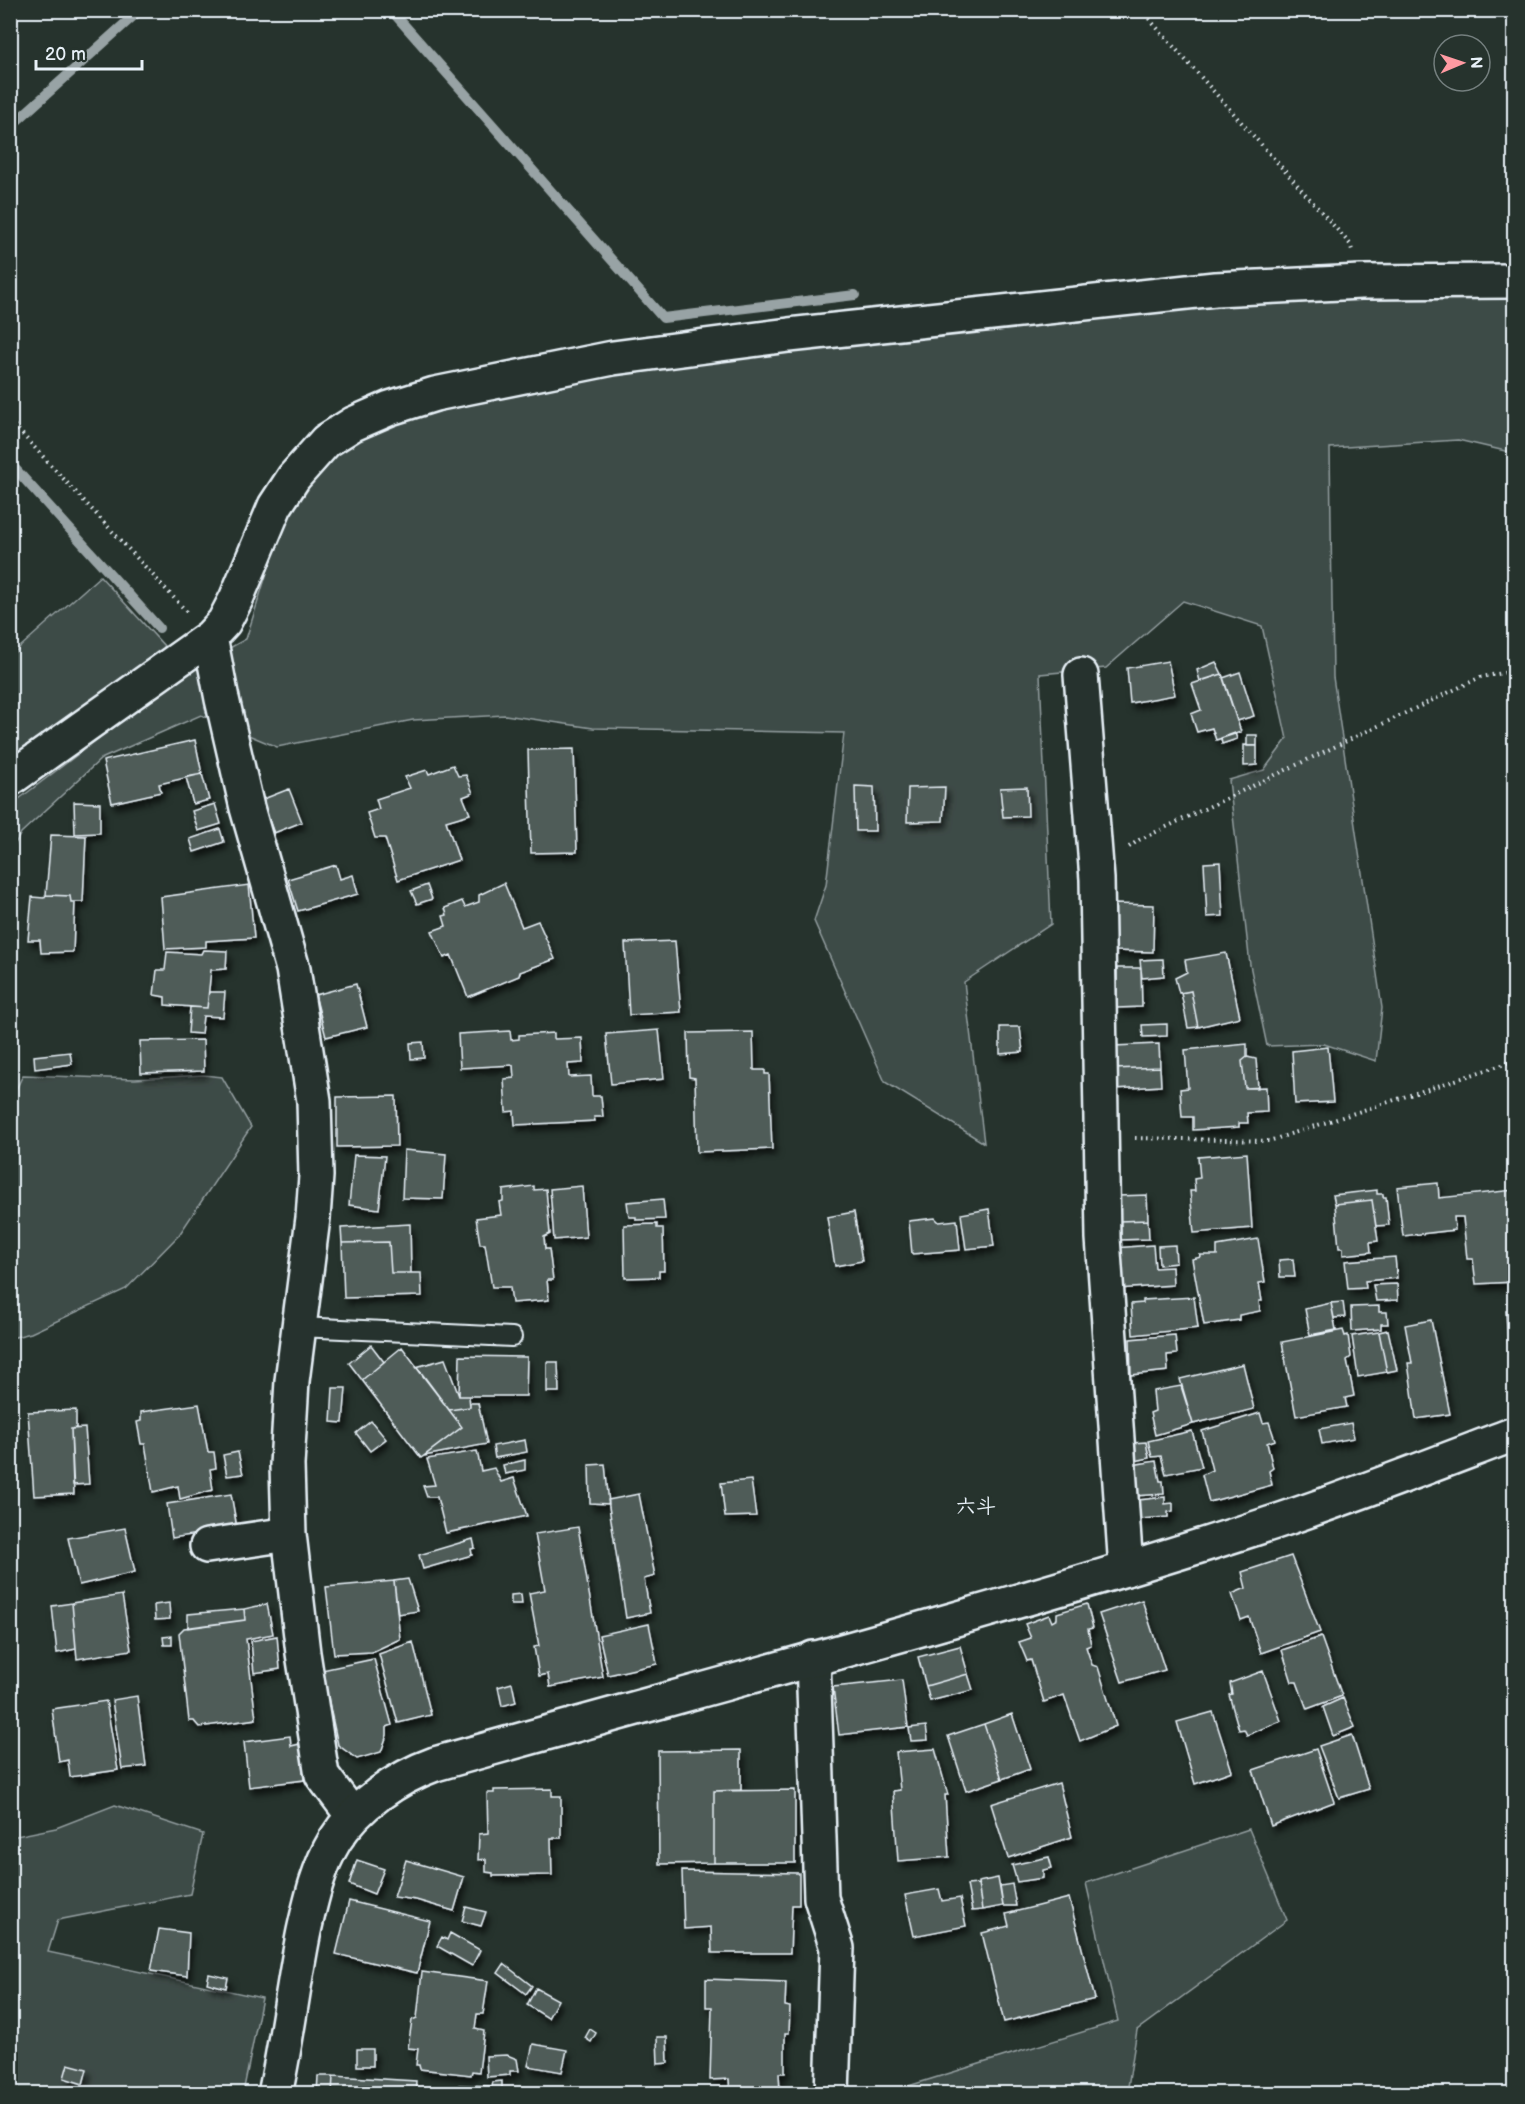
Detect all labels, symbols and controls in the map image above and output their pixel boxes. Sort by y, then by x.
scale bar [36,33,142,71]
north arrow [1432,33,1492,93]
text: 20 m [45,44,86,65]
text: N [1466,56,1485,69]
district label: 六斗 [956,1495,996,1519]

